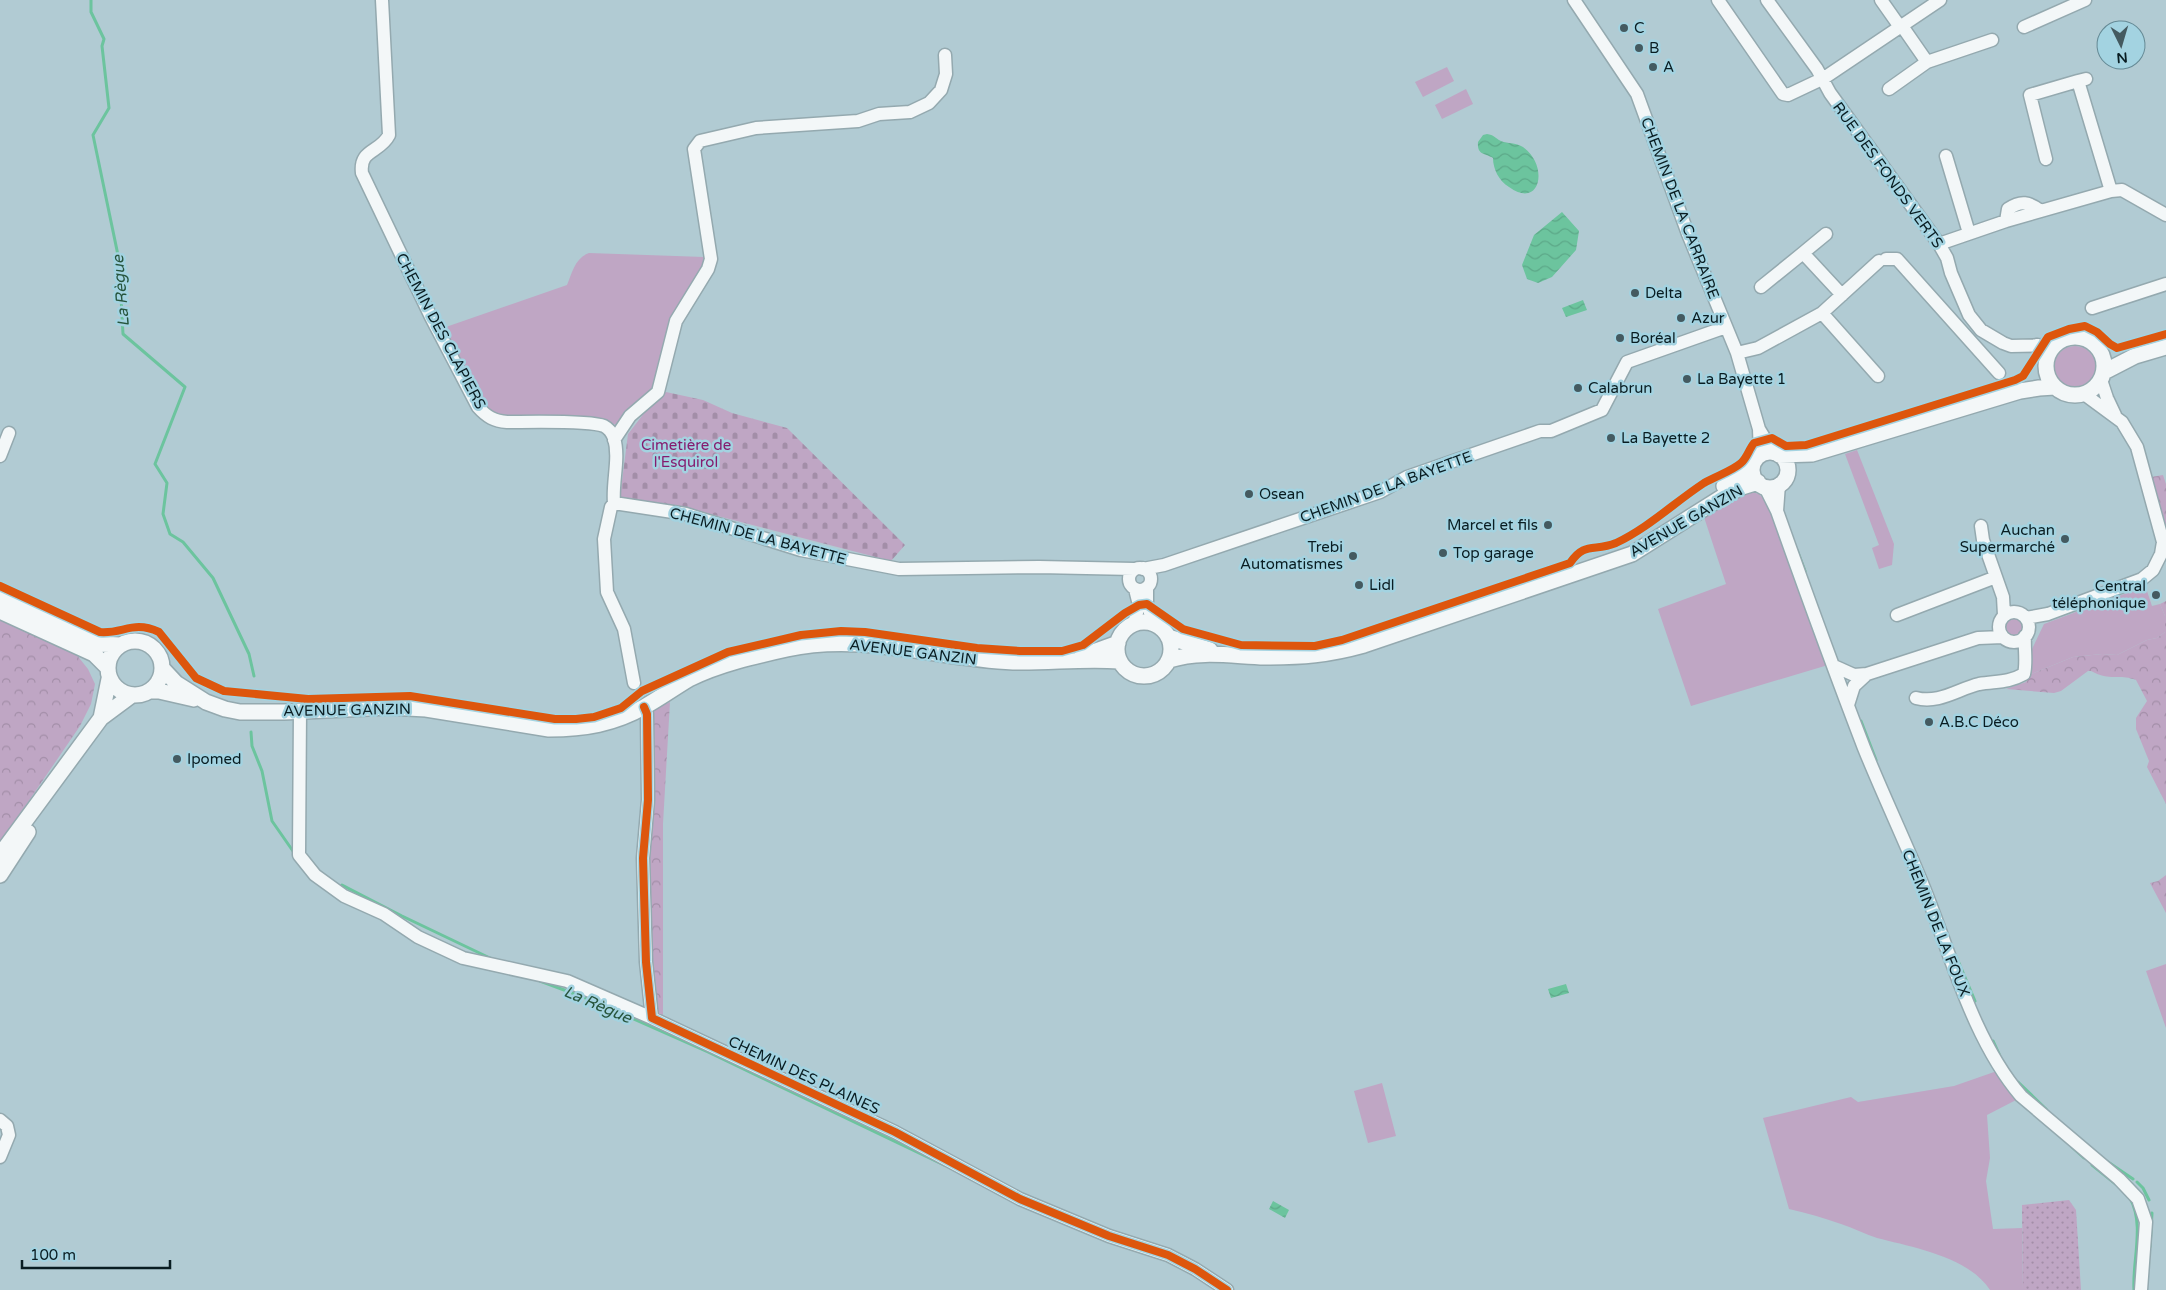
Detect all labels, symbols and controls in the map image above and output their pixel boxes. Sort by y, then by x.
place label: C [1634,19,1644,37]
north arrow [2096,20,2146,70]
marker: C [1618,22,1630,34]
place label: B [1649,39,1659,57]
marker: B [1633,42,1645,54]
text: N [2116,48,2128,66]
place label: A [1663,58,1674,76]
marker: A [1647,61,1659,73]
street label: RUE DES FONDS VERTS [1829,99,1947,251]
street label: CHEMIN DE LA CARRAIRE [1637,115,1723,301]
street label: CHEMIN DES CLAPIERS [392,250,490,412]
water label: La Règue [108,253,134,328]
place label: Delta [1645,284,1682,302]
marker: Delta [1629,287,1641,299]
place label: Azur [1691,309,1725,327]
marker: Azur [1675,312,1687,324]
place label: Boréal [1630,329,1676,347]
marker: Boréal [1614,332,1626,344]
place label: La Bayette 1 [1697,370,1786,388]
marker: La Bayette 1 [1681,373,1693,385]
place label: Calabrun [1588,379,1653,397]
marker: Calabrun [1572,382,1584,394]
place label: La Bayette 2 [1621,429,1710,447]
marker: La Bayette 2 [1605,432,1617,444]
park label: Cimetière de l'Esquirol [641,436,731,471]
street label: CHEMIN DE LA BAYETTE [1297,447,1475,527]
street label: AVENUE GANZIN [1626,481,1746,561]
place label: Osean [1259,485,1304,503]
marker: Osean [1243,488,1255,500]
street label: CHEMIN DE LA BAYETTE [668,504,848,568]
place label: Marcel et fils [1447,516,1538,534]
marker: Marcel et fils [1542,519,1554,531]
place label: Auchan Supermarché [1960,521,2055,556]
marker: Auchan Supermarché [2059,533,2071,545]
place label: Trebi Automatismes [1240,538,1343,573]
place label: Top garage [1453,544,1534,562]
marker: Top garage [1437,547,1449,559]
marker: Trebi Automatismes [1347,550,1359,562]
place label: Lidl [1369,576,1395,594]
place label: Central téléphonique [2052,577,2146,612]
marker: Lidl [1353,579,1365,591]
marker: Central téléphonique [2150,589,2162,601]
street label: AVENUE GANZIN [848,635,978,669]
street label: AVENUE GANZIN [283,700,411,720]
place label: A.B.C Déco [1939,713,2019,731]
marker: A.B.C Déco [1923,716,1935,728]
place label: Ipomed [187,750,241,768]
marker: Ipomed [171,753,183,765]
street label: CHEMIN DE LA FOUX [1898,847,1974,999]
water label: La Règue [561,982,635,1029]
street label: CHEMIN DES PLAINES [726,1032,882,1118]
scale bar [22,1238,170,1270]
text: 100 m [30,1246,76,1264]

